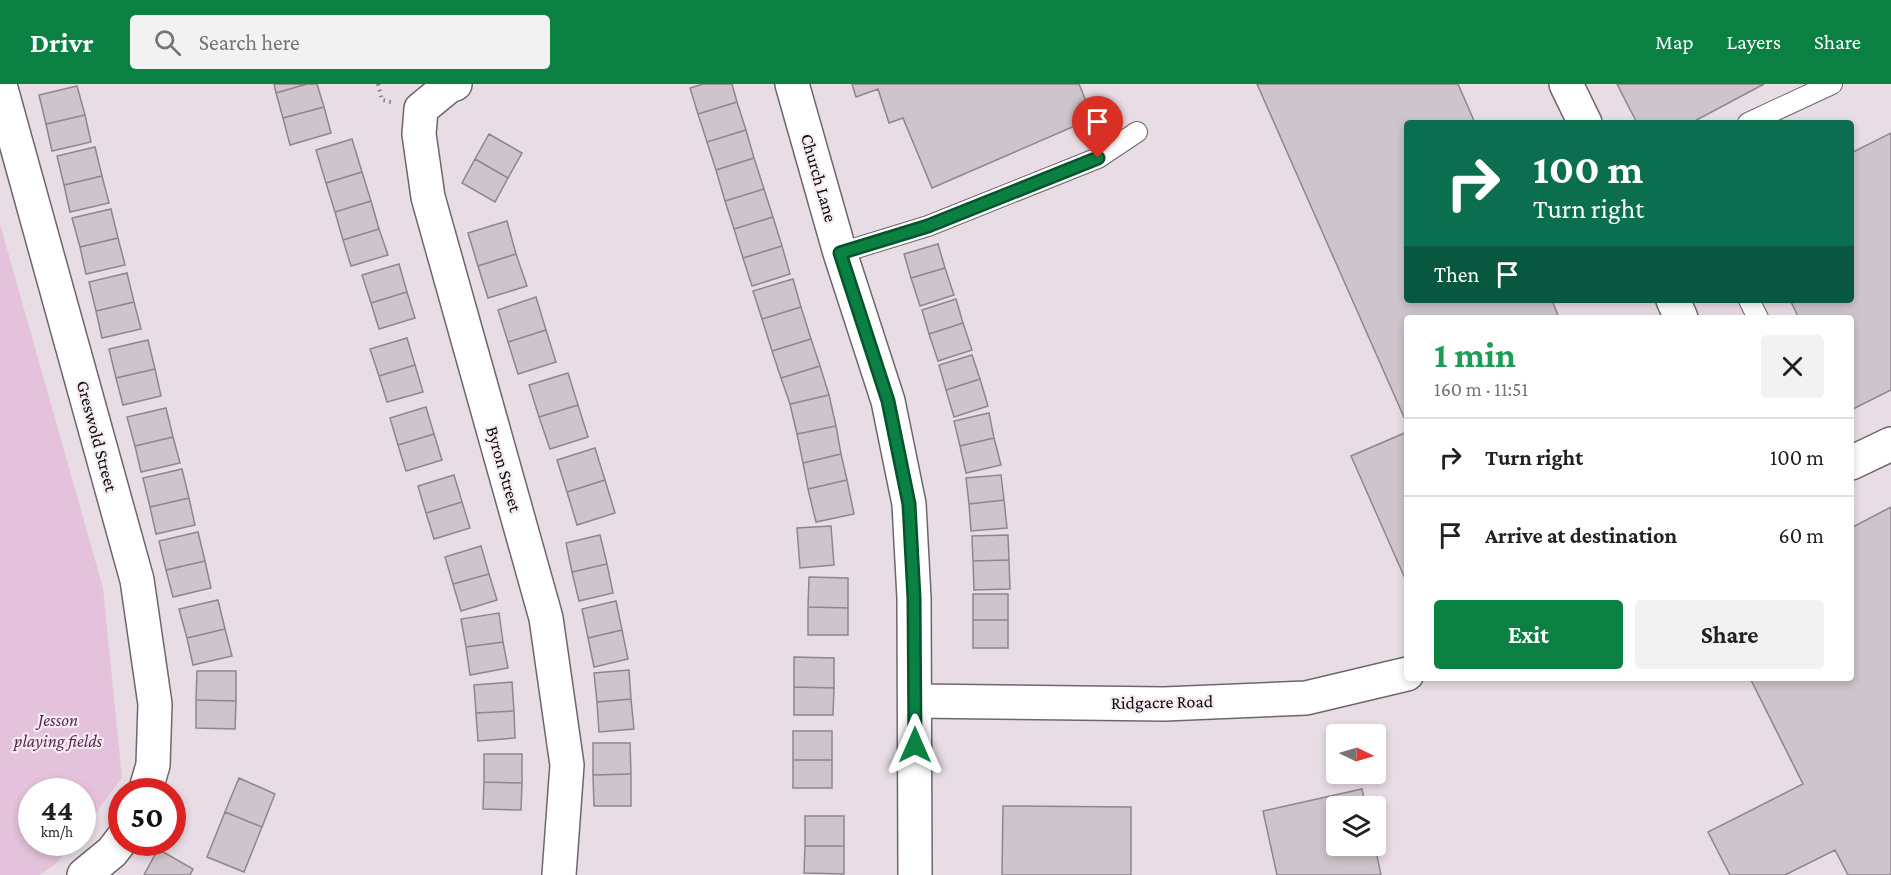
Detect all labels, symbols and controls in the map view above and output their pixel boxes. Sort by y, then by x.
search box [130,15,550,69]
icon: search [151,26,184,59]
text: Drivr [30,27,94,58]
text: Search here [199,30,300,55]
text: Map [1655,30,1694,54]
text: Layers [1727,30,1781,54]
text: Share [1814,30,1861,54]
pin [1072,96,1123,158]
icon: arrive [1081,105,1114,138]
street label: Church Lane [797,131,841,225]
icon: right [1434,144,1512,222]
text: 100 m [1533,145,1643,192]
text: Turn right [1533,194,1644,224]
icon: arrive [1491,258,1524,291]
text: Then [1434,262,1479,287]
text: 1 min [1434,335,1516,375]
button: close [1761,335,1824,398]
street label: Greswold Street [73,378,122,495]
text: 160 m · 11:51 [1434,378,1528,400]
street label: Byron Street [482,424,526,515]
icon: right [1434,441,1467,474]
text: Turn right [1485,445,1583,470]
text: 100 m [1770,445,1824,470]
icon: arrive [1434,519,1467,552]
text: Arrive at destination [1485,523,1677,548]
text: 60 m [1779,523,1824,548]
button: Exit [1434,600,1623,669]
button: Share [1635,600,1824,669]
street label: Ridgacre Road [1111,691,1214,713]
park label: Jesson playing fields [12,710,103,751]
position arrow [883,713,947,777]
north arrow [1326,724,1386,784]
map controls [1326,724,1386,856]
speed limit sign: 50 [108,778,186,856]
text: 44 [41,793,73,826]
button: layers [1326,796,1386,856]
text: km/h [41,824,73,840]

